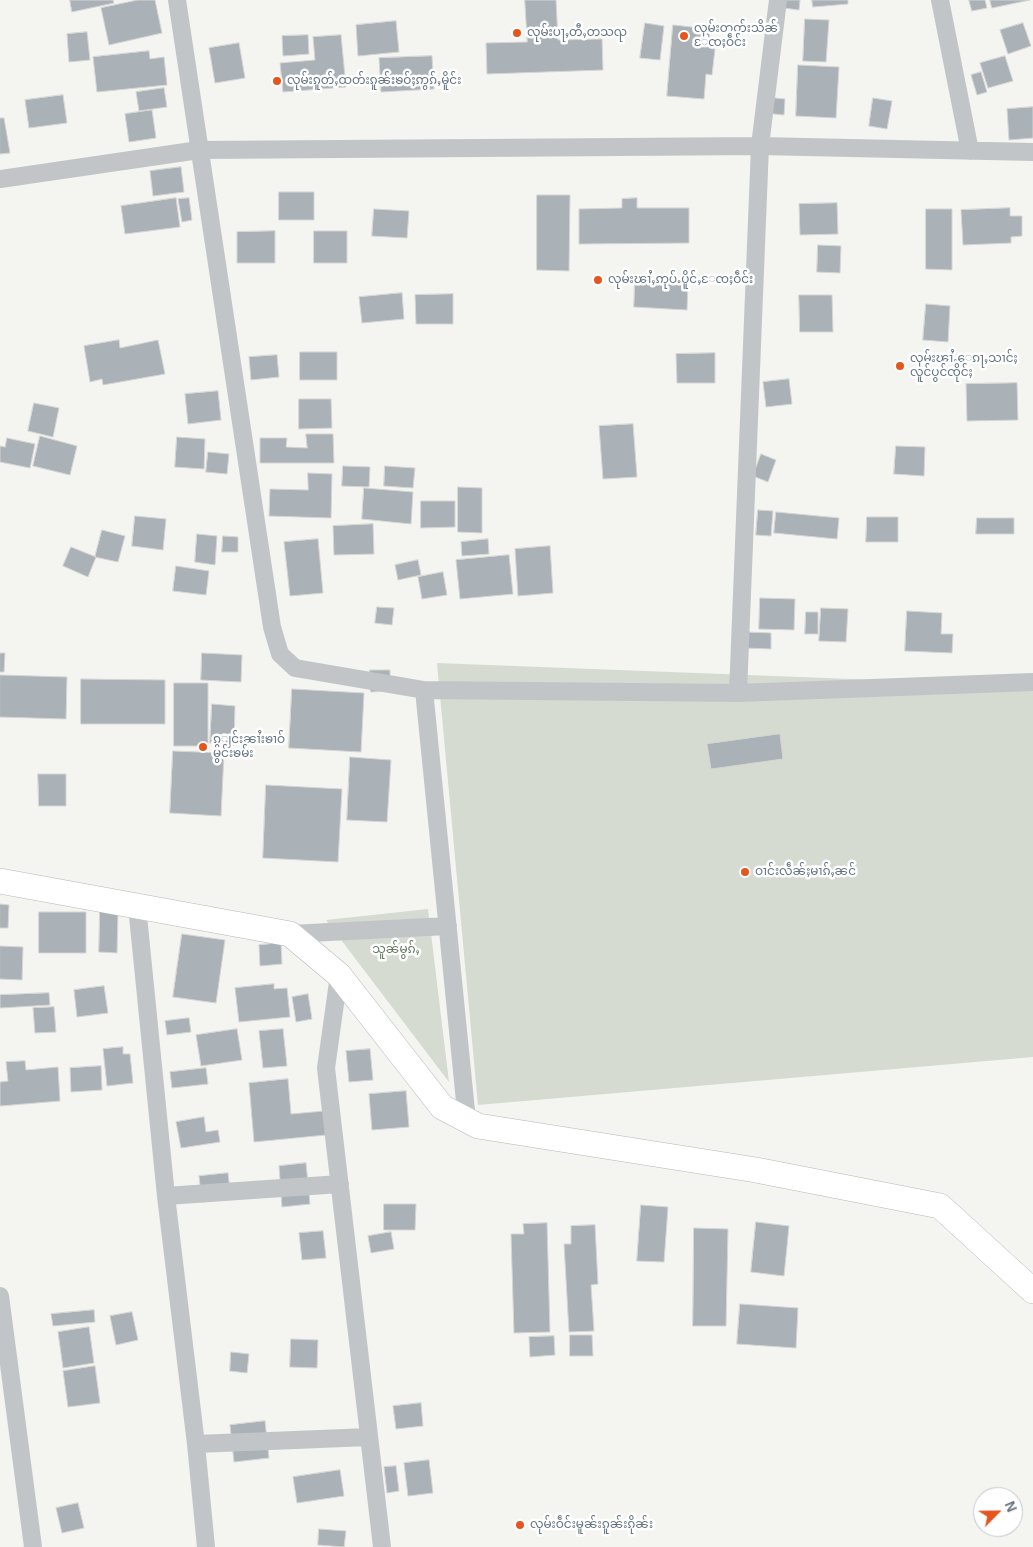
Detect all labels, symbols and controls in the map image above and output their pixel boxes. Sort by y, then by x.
place label: လုမ်းတတ်းသိၼ် ႄၸႈဝဵင်း [694,22,778,50]
place label: လုမ်းပႃႇတီႇတသၺ [527,26,627,40]
marker: လုမ်းပႃႇတီႇတသၺ [511,27,523,39]
marker: လုမ်းတတ်းသိၼ် ႄၸႈဝဵင်း [678,30,690,42]
place label: လုမ်းၵူတ်ႇထတ်းၵူၼ်းၶဝ်ႈဢွၵ်ႇမိူင်း [287,74,461,88]
marker: လုမ်းၵူတ်ႇထတ်းၵူၼ်းၶဝ်ႈဢွၵ်ႇမိူင်း [271,75,283,87]
place label: လုမ်းၽၢႆႇဢုပ်ႉပိူင်ႇႄၸႈဝဵင်း [608,273,753,287]
marker: လုမ်းၽၢႆႇဢုပ်ႉပိူင်ႇႄၸႈဝဵင်း [592,274,604,286]
place label: လုမ်းၽၢႆႇေၵႃႇသၢင်ႈ လူင်ပွင်ၸိုင်ႈ [910,352,1018,380]
marker: လုမ်းၽၢႆႇေၵႃႇသၢင်ႈ လူင်ပွင်ၸိုင်ႈ [894,360,906,372]
place label: ၵွျင်းၼၢႆးၶၢဝ် မွင်းၶမ်း [213,733,285,761]
marker: ၵွျင်းၼၢႆးၶၢဝ် မွင်းၶမ်း [197,741,209,753]
place label: ဝၢင်းလဵၼ်ႈမၢၵ်ႇၼင် [755,865,856,879]
marker: ဝၢင်းလဵၼ်ႈမၢၵ်ႇၼင် [739,866,751,878]
park label: သူၼ်မွၵ်ႇ [372,943,420,957]
north arrow [973,1487,1023,1537]
text: N [1002,1499,1020,1514]
place label: လုမ်းဝဵင်းမူၼ်းၵူၼ်းၵိုၼ်း [530,1518,653,1532]
marker: လုမ်းဝဵင်းမူၼ်းၵူၼ်းၵိုၼ်း [514,1519,526,1531]

